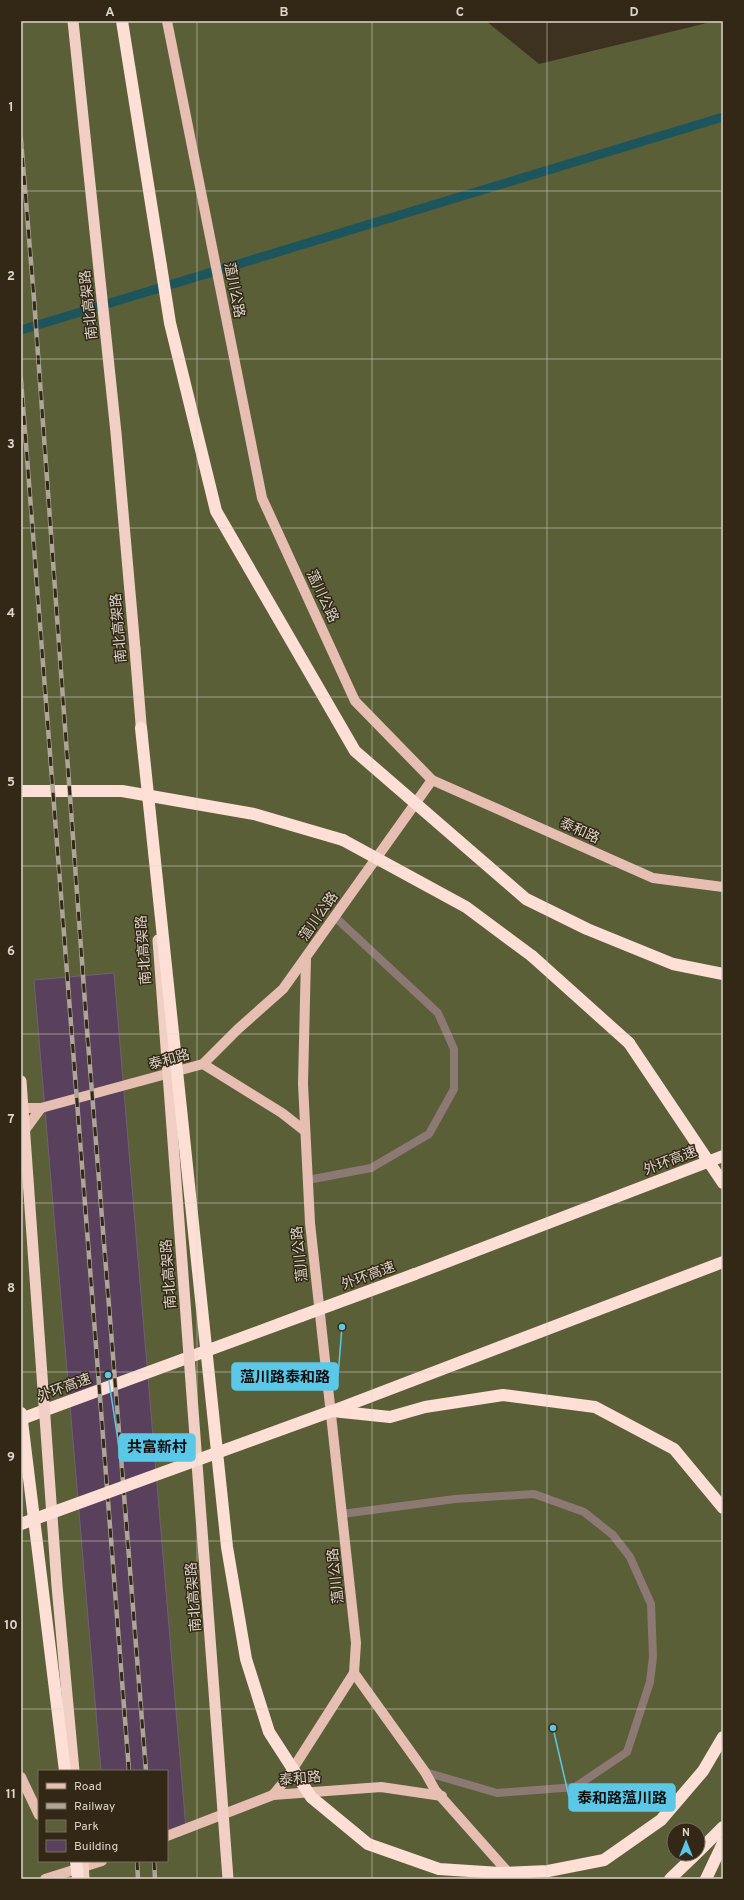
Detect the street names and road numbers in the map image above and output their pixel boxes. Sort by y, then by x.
street label: 蕰川公路 [220,261,247,319]
street label: 南北高架路 [76,269,102,341]
street label: 蕰川公路 [302,568,341,626]
street label: 南北高架路 [107,592,131,664]
street label: 泰和路 [557,815,602,848]
street label: 蕰川公路 [296,889,342,945]
street label: 南北高架路 [133,914,155,985]
street label: 泰和路 [147,1047,192,1074]
street label: 外环高速 [641,1142,700,1179]
street label: 蕰川公路 [289,1225,312,1283]
street label: 南北高架路 [158,1238,180,1309]
street label: 外环高速 [339,1258,398,1294]
street label: 外环高速 [35,1370,94,1406]
street label: 蕰川公路 [325,1547,348,1605]
street label: 南北高架路 [183,1561,205,1632]
street label: 泰和路 [278,1769,322,1790]

